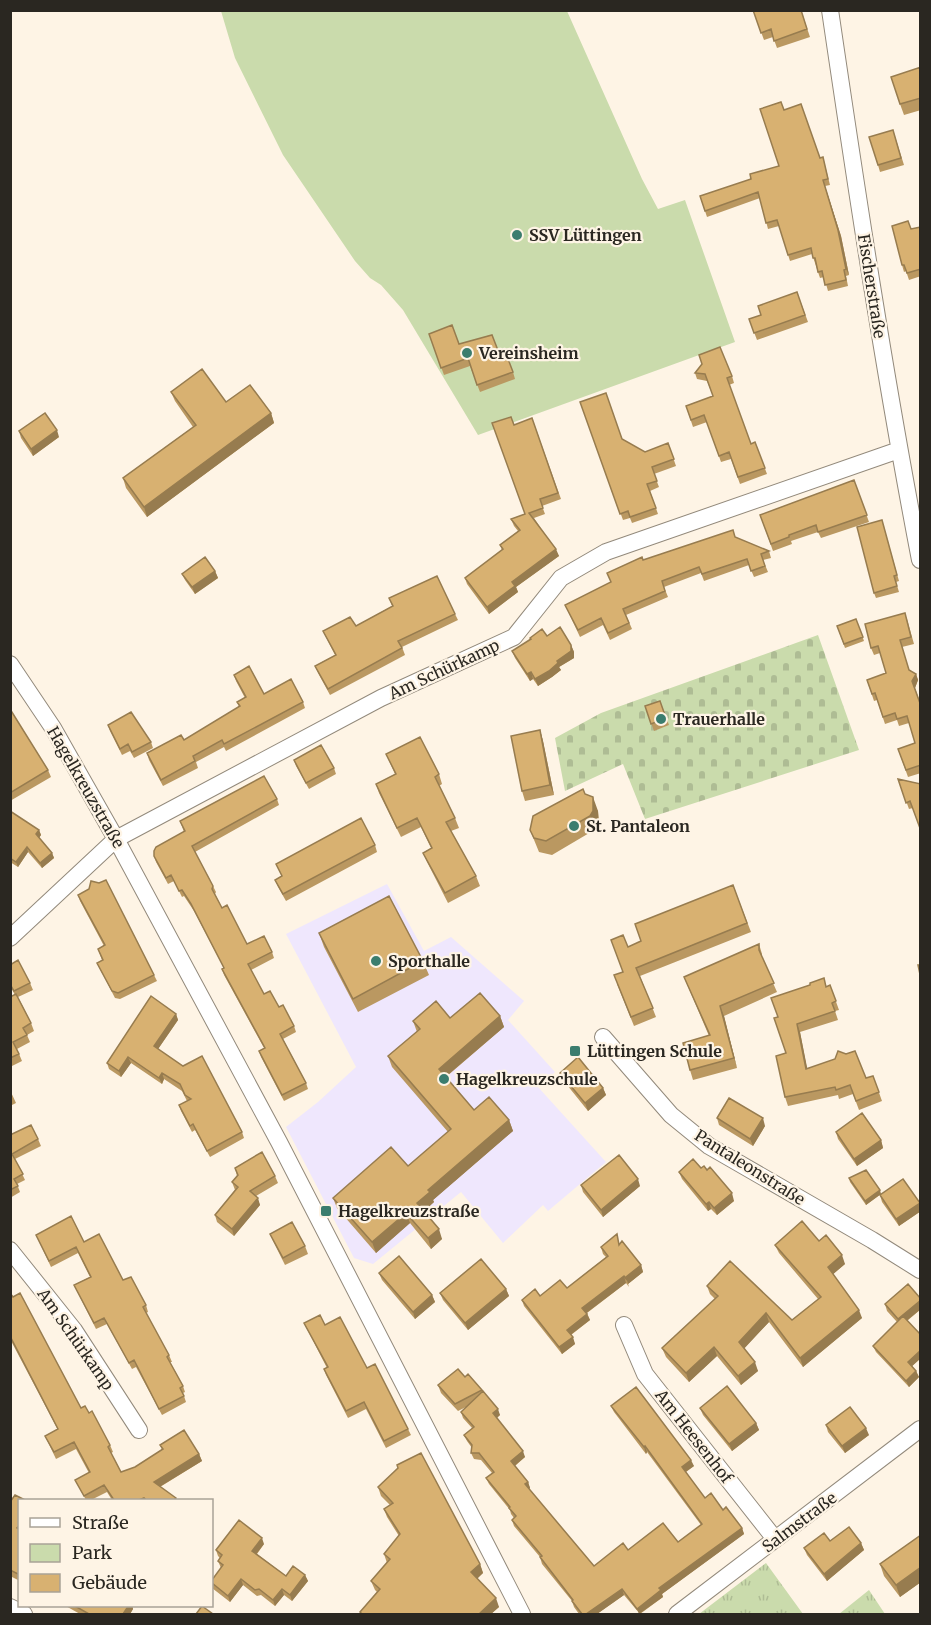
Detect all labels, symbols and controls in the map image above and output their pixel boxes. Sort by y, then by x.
place label: SSV Lüttingen [529,225,642,245]
marker: SSV Lüttingen [510,228,524,242]
street label: Fischerstraße [854,233,890,339]
place label: Vereinsheim [478,343,579,363]
marker: Vereinsheim [460,346,474,360]
street label: Am Schürkamp [385,635,503,704]
place label: Trauerhalle [673,709,765,729]
marker: Trauerhalle [654,712,668,726]
street label: Hagelkreuzstraße [43,723,129,851]
place label: St. Pantaleon [586,816,690,836]
marker: St. Pantaleon [567,819,581,833]
place label: Sporthalle [388,951,470,971]
marker: Sporthalle [369,954,383,968]
place label: Lüttingen Schule [587,1041,722,1061]
marker: Lüttingen Schule [568,1044,582,1058]
place label: Hagelkreuzschule [456,1069,598,1089]
marker: Hagelkreuzschule [437,1072,451,1086]
street label: Pantaleonstraße [691,1125,809,1209]
place label: Hagelkreuzstraße [338,1201,480,1221]
marker: Hagelkreuzstraße [319,1204,333,1218]
street label: Am Schürkamp [33,1283,119,1394]
street label: Am Heesenhof [651,1384,737,1488]
street label: Salmstraße [758,1487,840,1557]
legend [18,1499,213,1607]
text: Straße [72,1511,129,1534]
text: Park [72,1541,113,1564]
text: Gebäude [72,1571,147,1594]

